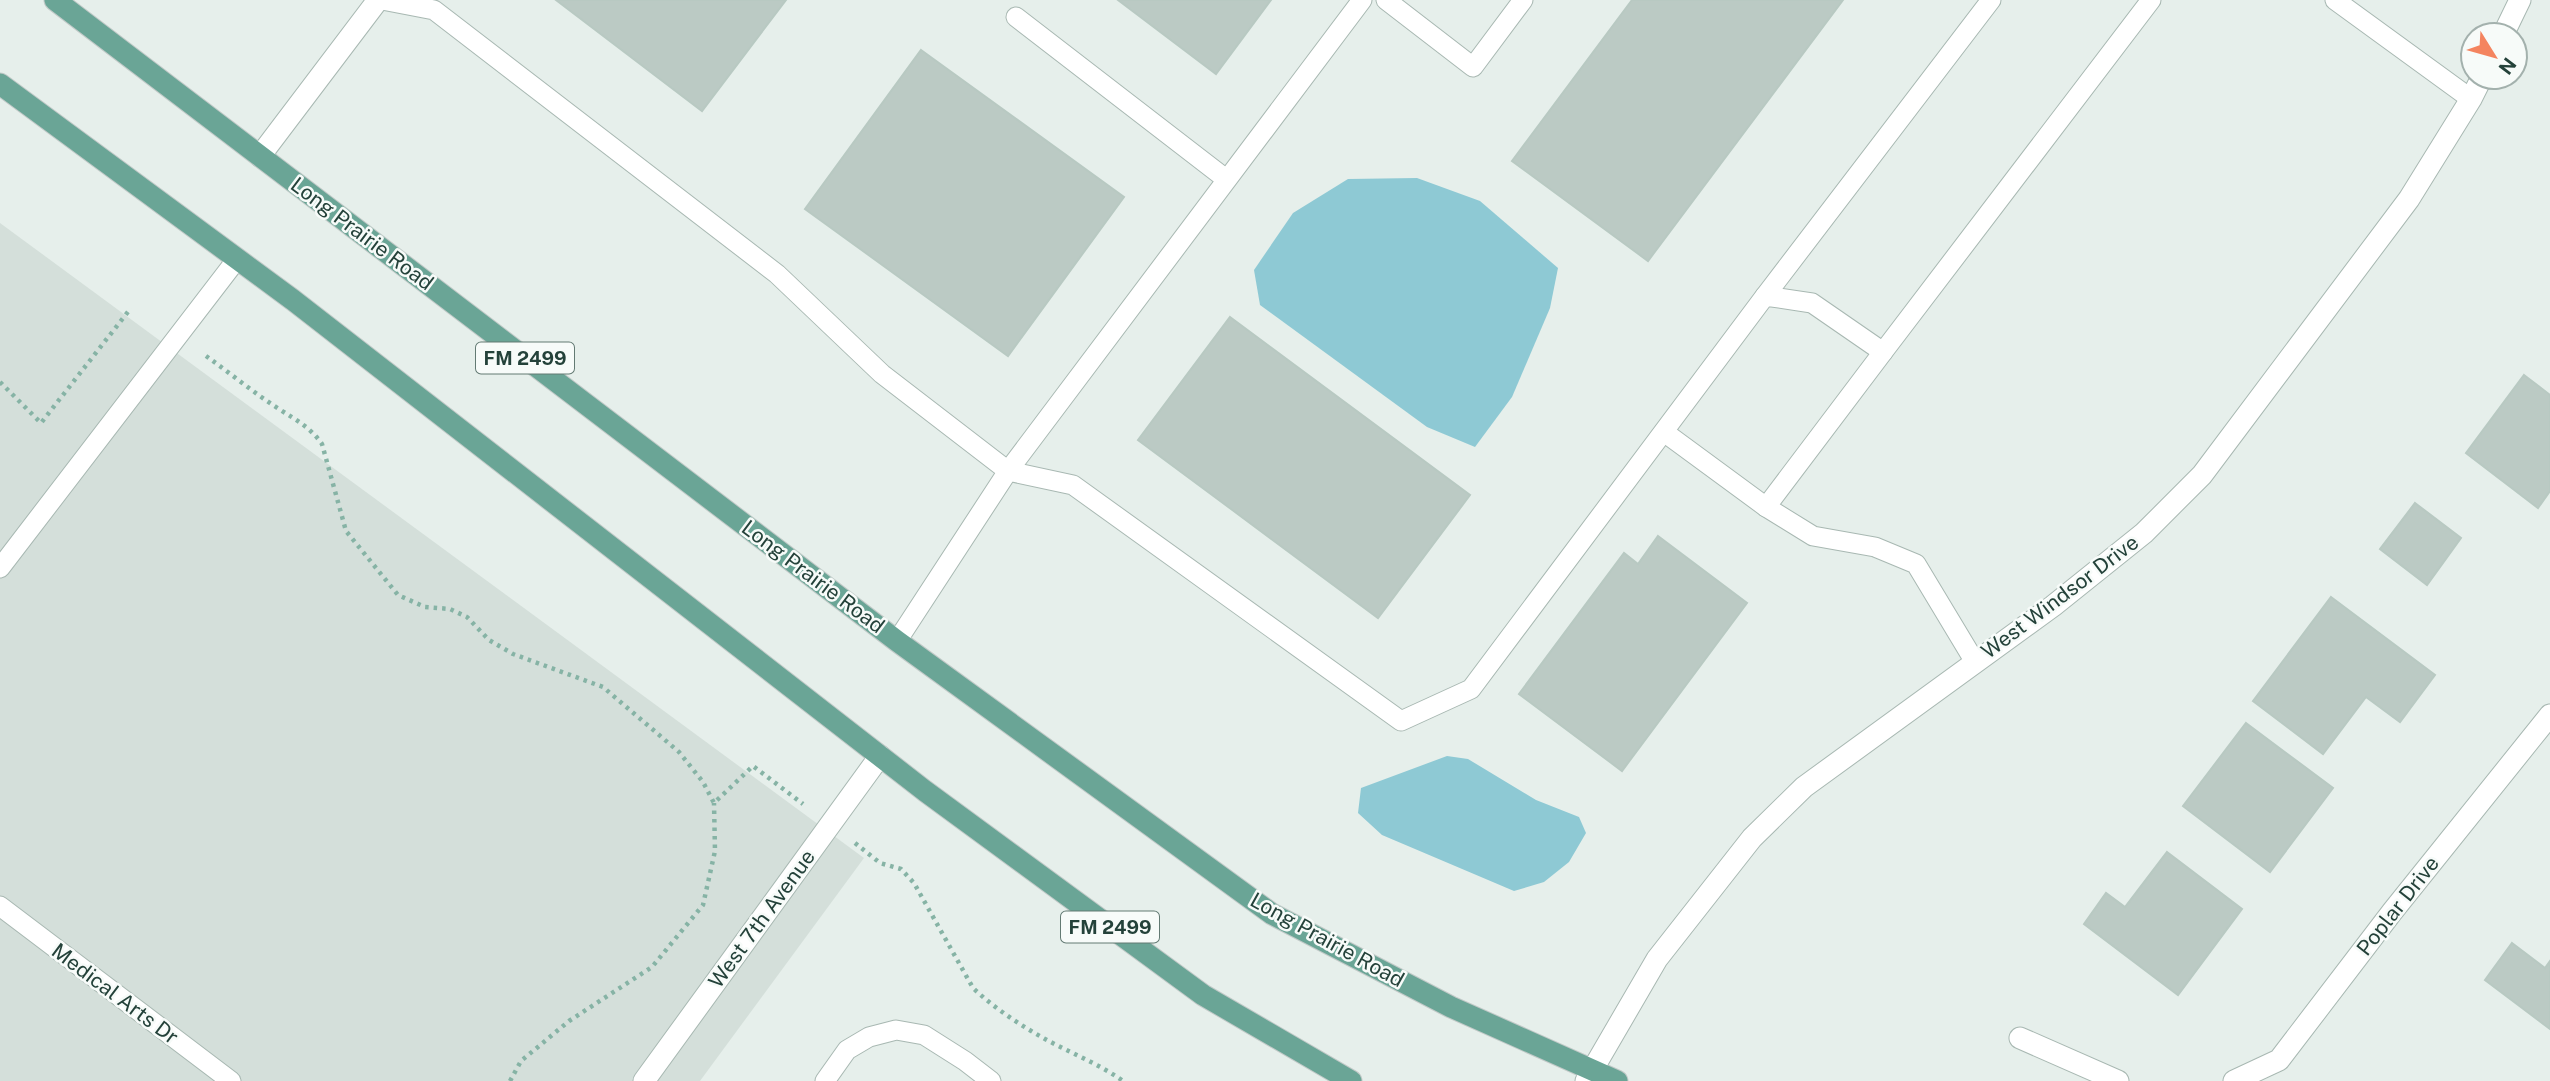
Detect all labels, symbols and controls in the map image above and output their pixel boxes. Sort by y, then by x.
north arrow [2459,21,2529,91]
text: N [2494,54,2521,79]
street label: Long Prairie Road [286,172,439,295]
road number: FM 2499 [476,342,574,374]
street label: Long Prairie Road [737,515,890,638]
street label: West Windsor Drive [1976,529,2143,664]
street label: West 7th Avenue [703,845,820,993]
street label: Poplar Drive [2351,851,2444,960]
street label: Long Prairie Road [1246,887,1409,992]
road number: FM 2499 [1061,911,1159,942]
street label: Medical Arts Dr [47,938,184,1049]

